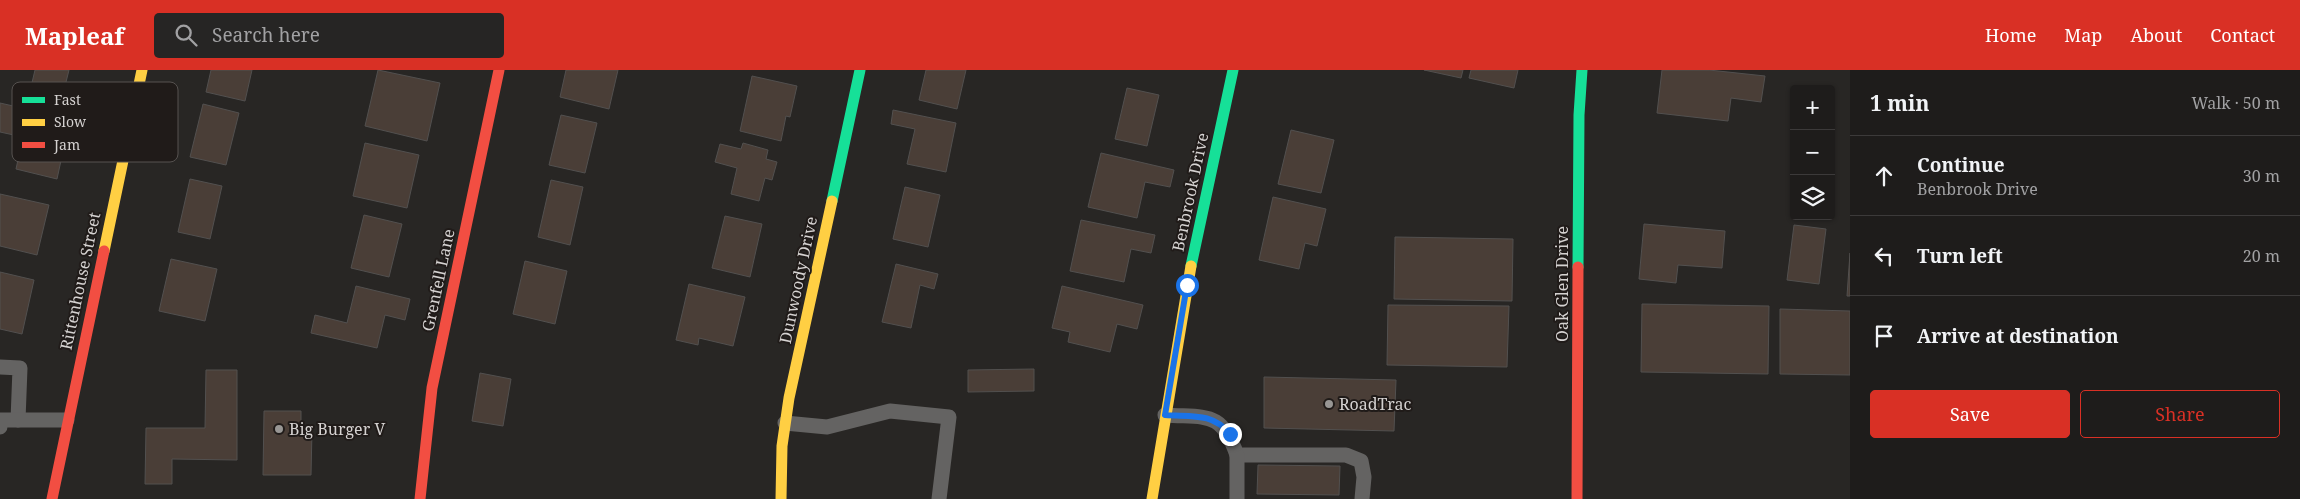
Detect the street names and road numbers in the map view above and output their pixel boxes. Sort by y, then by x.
street label: Benbrook Drive [1167,131,1213,253]
street label: Rittenhouse Street [55,210,105,352]
street label: Dunwoody Drive [774,214,822,346]
street label: Oak Glen Drive [1551,226,1573,342]
street label: Grenfell Lane [416,227,460,333]

